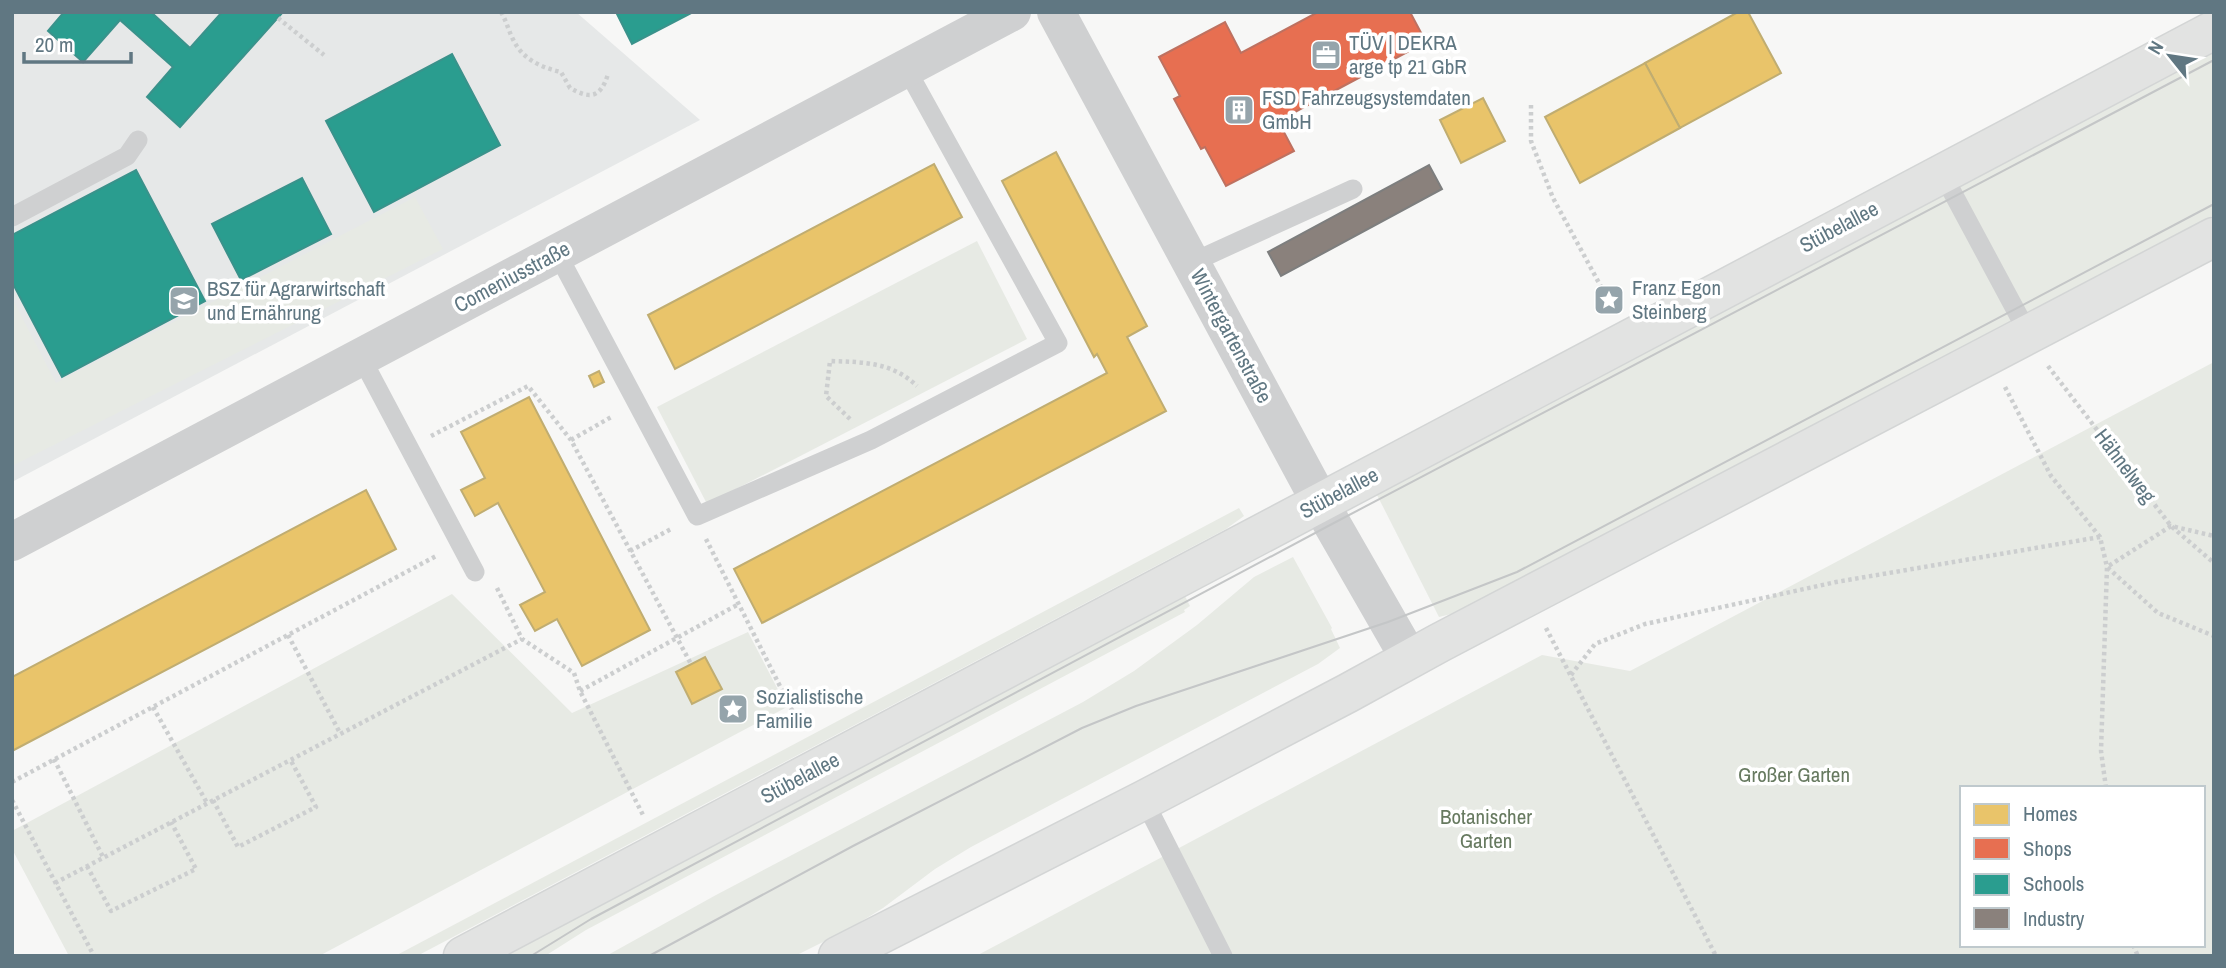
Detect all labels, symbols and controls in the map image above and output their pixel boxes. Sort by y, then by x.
scale bar [24,21,131,65]
north arrow [2135,21,2205,91]
place label: TÜV | DEKRA arge tp 21 GbR [1349,28,1467,81]
text: 20 m [35,30,73,59]
text: N [2141,36,2169,59]
office icon: TÜV | DEKRA arge tp 21 GbR [1309,38,1343,72]
place label: FSD Fahrzeugsystemdaten GmbH [1262,83,1471,136]
building icon: FSD Fahrzeugsystemdaten GmbH [1222,93,1256,127]
street label: Stübelallee [1794,194,1883,259]
street label: Comeniusstraße [449,234,575,319]
street label: Wintergartenstraße [1184,263,1279,408]
place label: Franz Egon Steinberg [1632,273,1721,326]
place label: BSZ für Agrarwirtschaft und Ernährung [207,274,385,327]
place icon: Franz Egon Steinberg [1592,283,1626,317]
school or university icon: BSZ für Agrarwirtschaft und Ernährung [167,284,201,318]
street label: Hähnelweg [2088,423,2163,509]
street label: Stübelallee [1294,460,1383,525]
place label: Sozialistische Familie [756,682,863,735]
place icon: Sozialistische Familie [716,692,750,726]
street label: Stübelallee [755,745,844,810]
park label: Großer Garten [1738,760,1850,789]
legend [1960,786,2205,947]
text: Homes [2023,799,2078,828]
park label: Botanischer Garten [1440,802,1532,855]
text: Shops [2023,834,2072,863]
text: Schools [2023,869,2084,898]
text: Industry [2023,904,2085,933]

